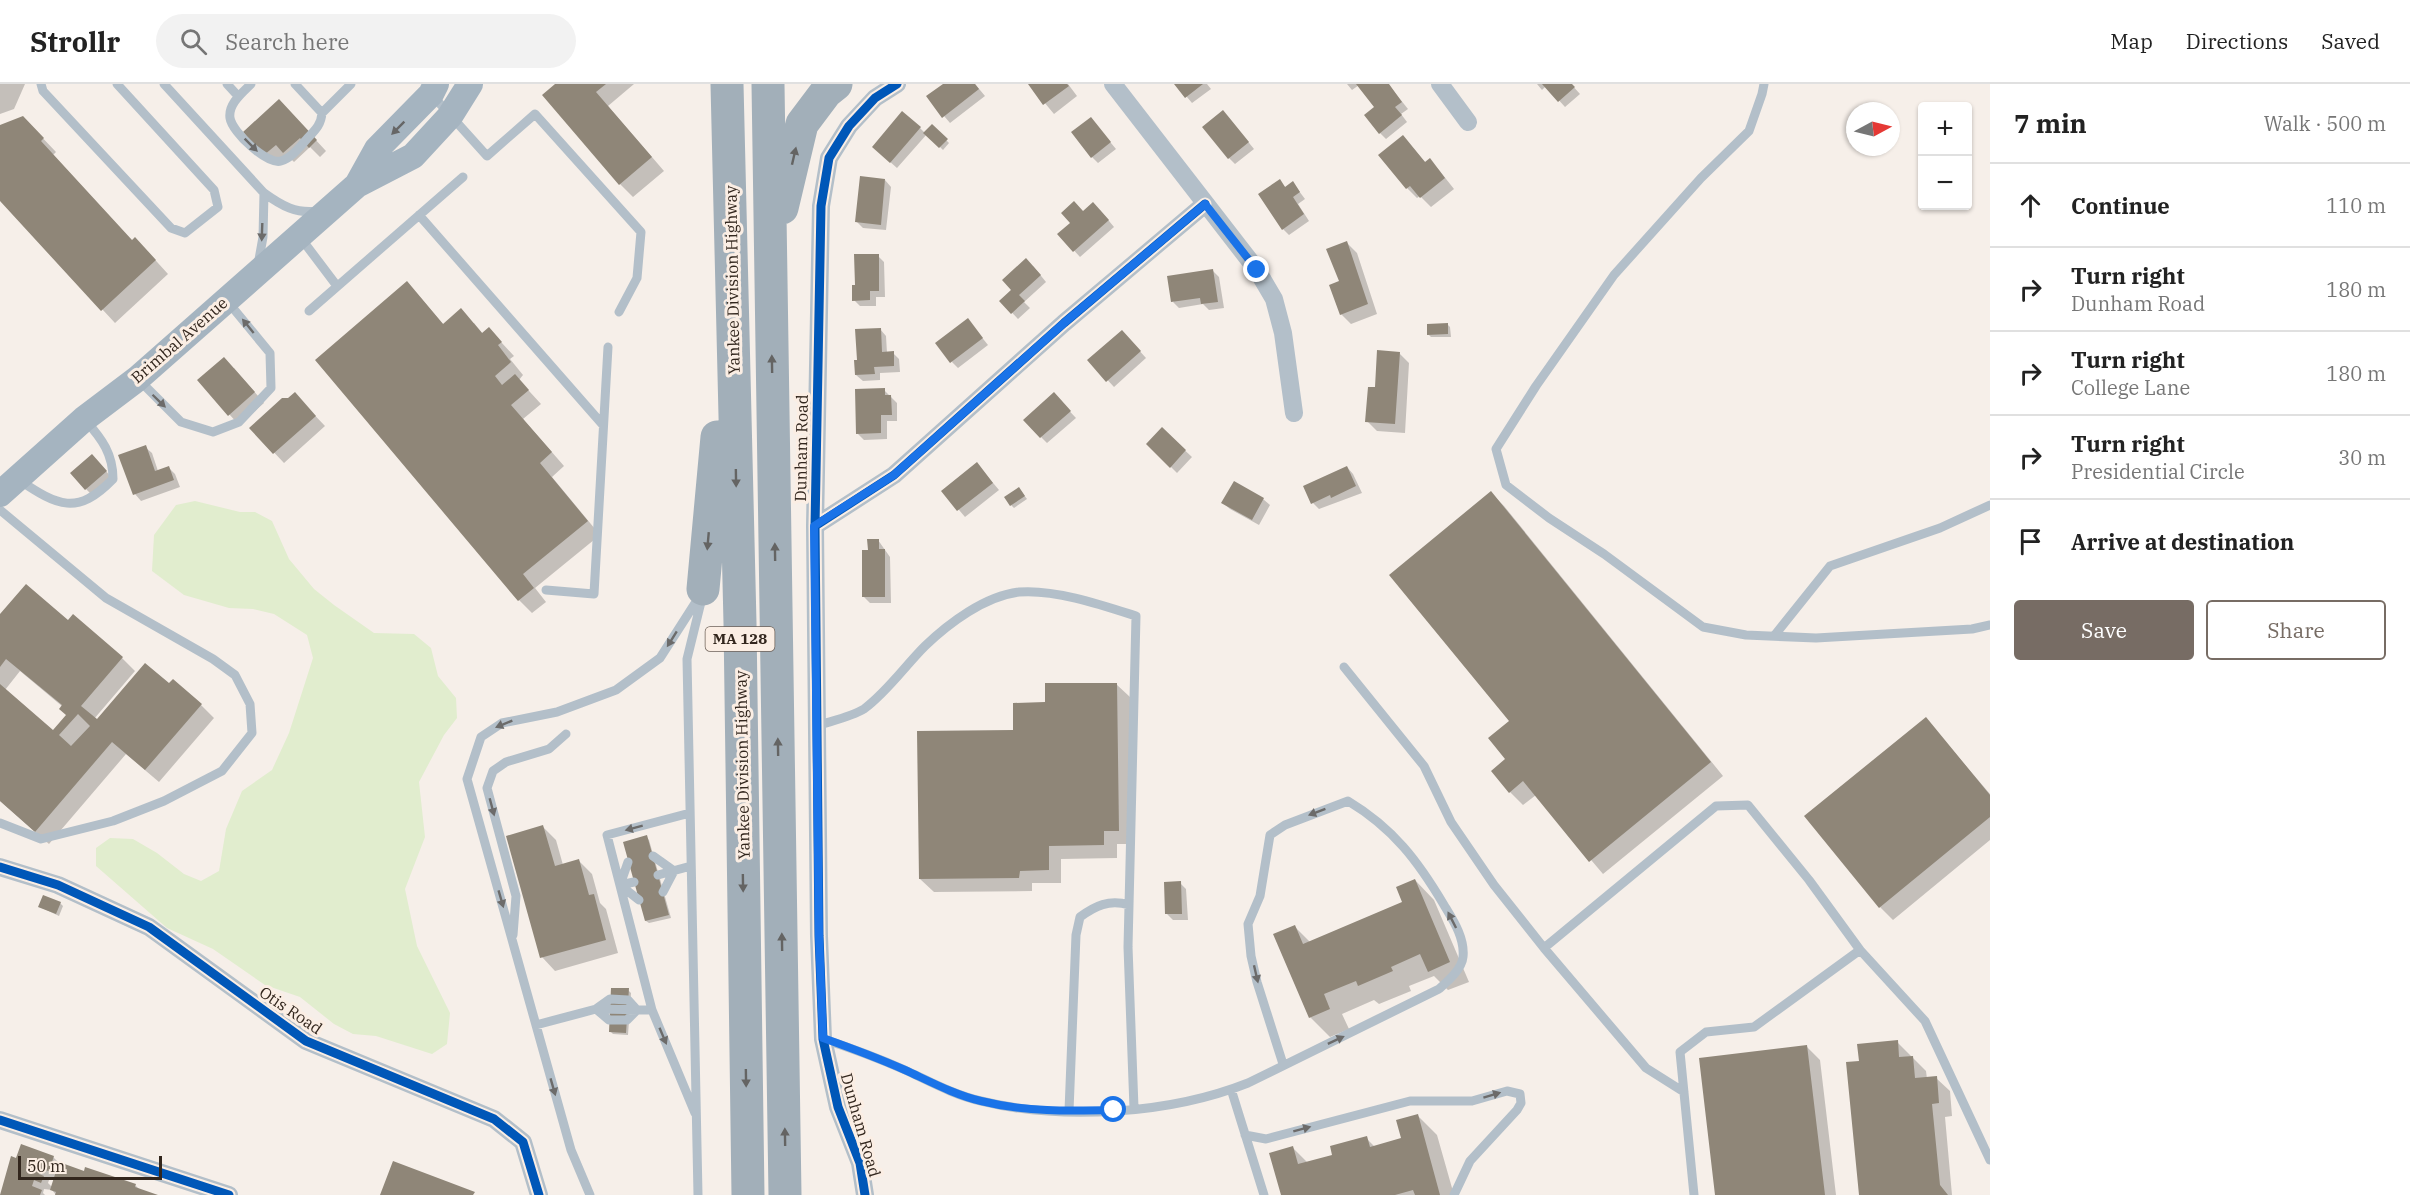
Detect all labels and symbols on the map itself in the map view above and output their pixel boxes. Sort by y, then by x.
north arrow [1846,102,1900,156]
one-way arrow [392,120,406,134]
one-way arrow [243,137,257,151]
one-way arrow [790,146,800,165]
street label: Yankee Division Highway [720,185,744,375]
one-way arrow [258,223,267,242]
route end [1243,256,1269,282]
street label: Brimbal Avenue [127,293,231,387]
one-way arrow [241,318,254,334]
one-way arrow [768,355,777,374]
one-way arrow [152,393,166,407]
street label: Dunham Road [790,394,812,502]
one-way arrow [732,469,741,488]
one-way arrow [703,531,713,550]
one-way arrow [771,542,780,561]
road number: MA 128 [706,627,774,651]
one-way arrow [667,631,678,647]
street label: Yankee Division Highway [730,670,754,860]
one-way arrow [494,720,512,730]
one-way arrow [774,737,783,756]
one-way arrow [487,798,497,816]
one-way arrow [1307,808,1325,818]
one-way arrow [625,823,643,833]
one-way arrow [739,874,748,893]
one-way arrow [497,890,506,908]
one-way arrow [1448,912,1457,929]
one-way arrow [777,932,786,951]
one-way arrow [1251,965,1261,984]
street label: Otis Road [256,982,327,1039]
one-way arrow [659,1027,668,1045]
one-way arrow [1327,1035,1344,1044]
one-way arrow [741,1069,751,1088]
street label: Dunham Road [837,1071,885,1180]
one-way arrow [549,1078,559,1096]
one-way arrow [1483,1090,1501,1099]
route start [1100,1096,1126,1122]
one-way arrow [1293,1124,1311,1134]
one-way arrow [780,1127,789,1146]
scale bar [18,1153,162,1180]

